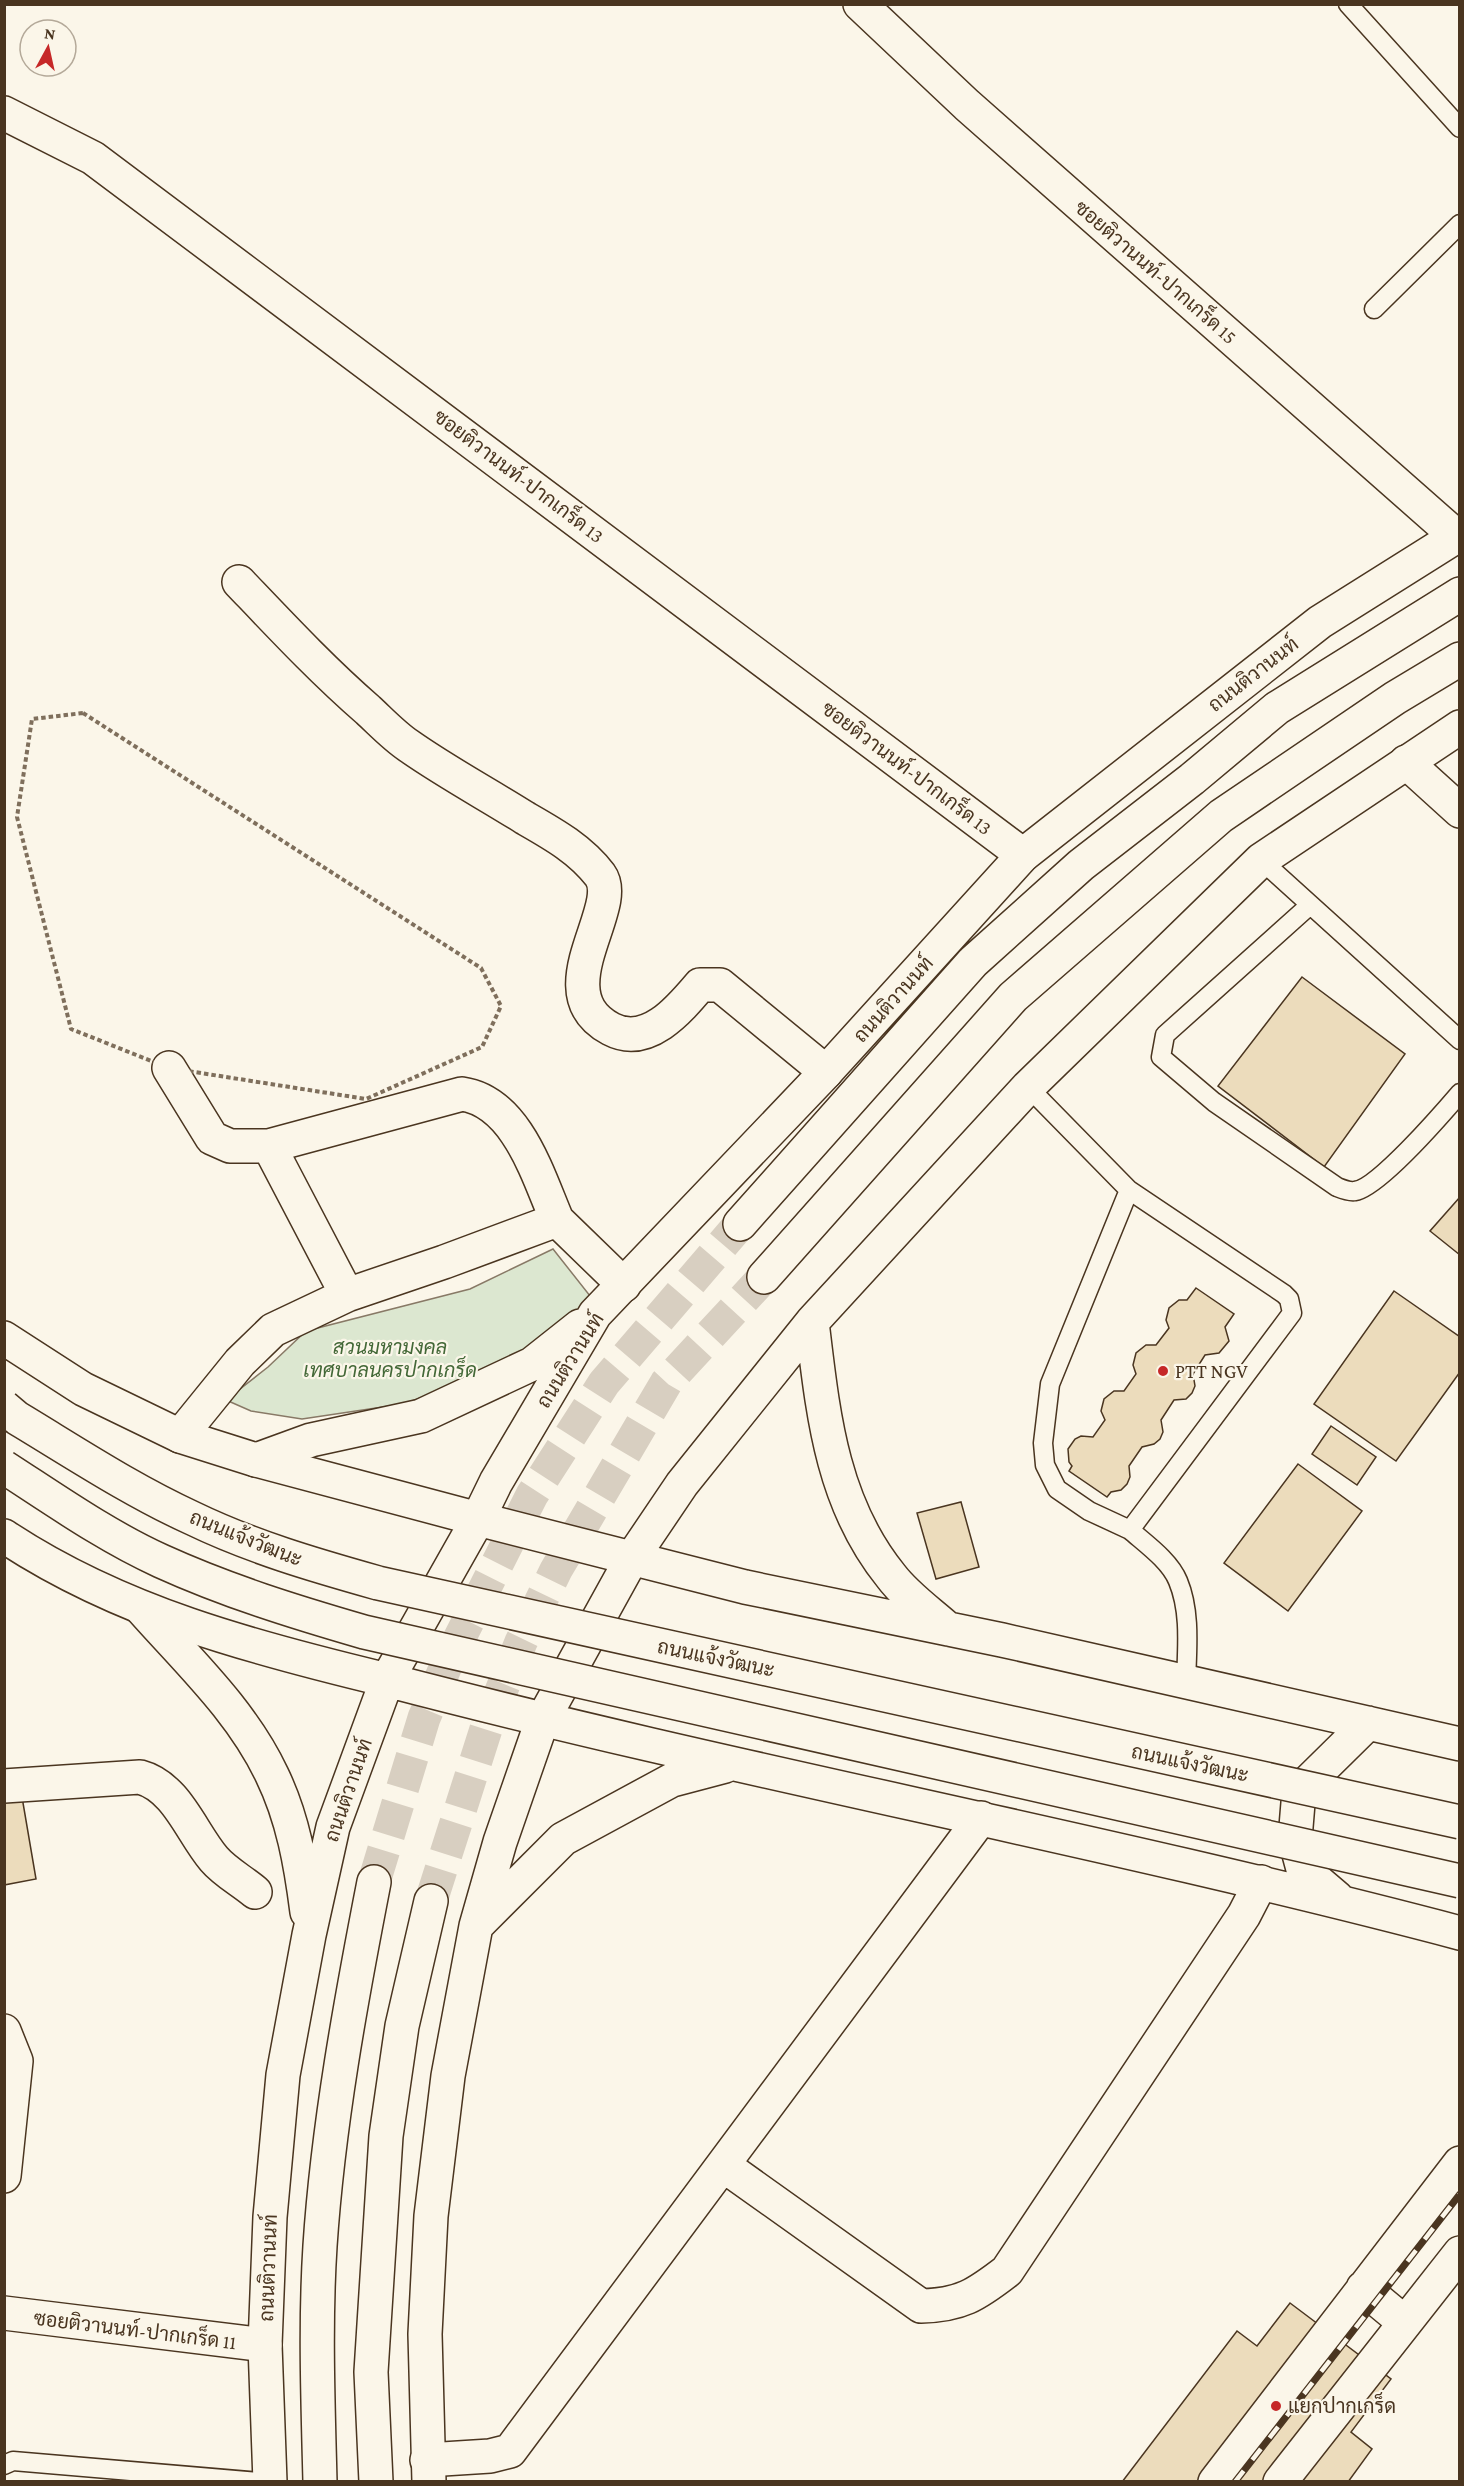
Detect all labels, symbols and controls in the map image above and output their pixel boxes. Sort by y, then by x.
north arrow [18,18,78,78]
text: N [43,24,57,43]
street label: ซอยติวานนท์-ปากเกร็ด 15 [1071,193,1244,348]
street label: ซอยติวานนท์-ปากเกร็ด 13 [430,402,611,547]
street label: ถนนติวานนท์ [1202,630,1302,716]
street label: ซอยติวานนท์-ปากเกร็ด 13 [818,694,999,839]
street label: ถนนติวานนท์ [847,950,937,1046]
street label: ถนนติวานนท์ [530,1307,608,1412]
park label: สวนมหามงคล เทศบาลนครปากเกร็ด [303,1336,477,1381]
place label: PTT NGV [1175,1360,1248,1382]
marker: PTT NGV [1156,1364,1170,1378]
street label: ถนนแจ้งวัฒนะ [187,1505,306,1571]
street label: ถนนแจ้งวัฒนะ [655,1634,777,1681]
street label: ถนนติวานนท์ [317,1734,376,1845]
street label: ถนนแจ้งวัฒนะ [1129,1739,1251,1786]
street label: ถนนติวานนท์ [252,2214,281,2322]
street label: ซอยติวานนท์-ปากเกร็ด 11 [32,2303,238,2353]
place label: แยกปากเกร็ด [1288,2391,1396,2417]
marker: แยกปากเกร็ด [1269,2399,1283,2413]

